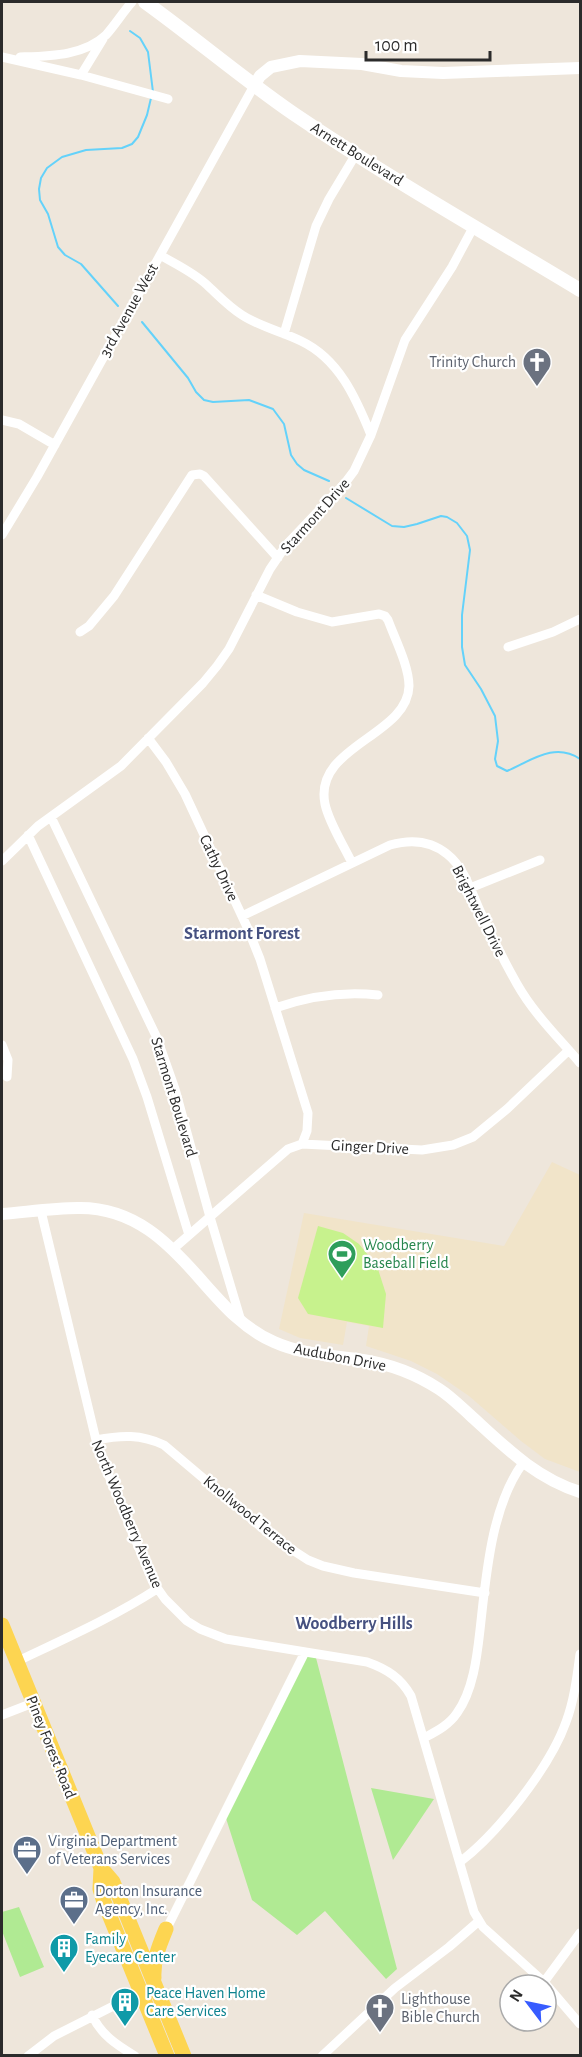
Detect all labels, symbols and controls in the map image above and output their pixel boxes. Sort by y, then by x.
scale bar [366,24,490,62]
text: 100 m [375,37,418,55]
street label: Arnett Boulevard [308,119,406,189]
street label: 3rd Avenue West [97,261,161,359]
church icon: Trinity Church [521,346,553,388]
place label: Trinity Church [429,354,516,371]
street label: Starmont Drive [277,475,353,557]
street label: Cathy Drive [196,832,241,904]
street label: Brightwell Drive [449,863,509,959]
district label: Starmont Forest [184,925,300,943]
street label: Starmont Boulevard [148,1035,200,1159]
street label: Ginger Drive [331,1137,409,1157]
place label: Woodberry Baseball Field [363,1237,449,1271]
sports icon: Woodberry Baseball Field [326,1238,358,1280]
street label: Audubon Drive [293,1340,387,1374]
street label: North Woodberry Avenue [88,1438,166,1591]
street label: Knollwood Terrace [200,1473,300,1557]
district label: Woodberry Hills [295,1615,413,1633]
street label: Piney Forest Road [22,1693,79,1801]
place label: Virginia Department of Veterans Services [48,1833,177,1867]
office icon: Virginia Department of Veterans Services [11,1834,43,1876]
place label: Dorton Insurance Agency, Inc. [95,1883,202,1918]
office icon: Dorton Insurance Agency, Inc. [58,1884,90,1926]
place label: Family Eyecare Center [85,1931,176,1966]
building icon: Family Eyecare Center [48,1932,80,1974]
north arrow [498,1973,558,2033]
place label: Peace Haven Home Care Services [146,1985,266,2019]
building icon: Peace Haven Home Care Services [109,1986,141,2028]
text: N [506,1987,526,2005]
place label: Lighthouse Bible Church [401,1991,480,2025]
church icon: Lighthouse Bible Church [364,1992,396,2034]

